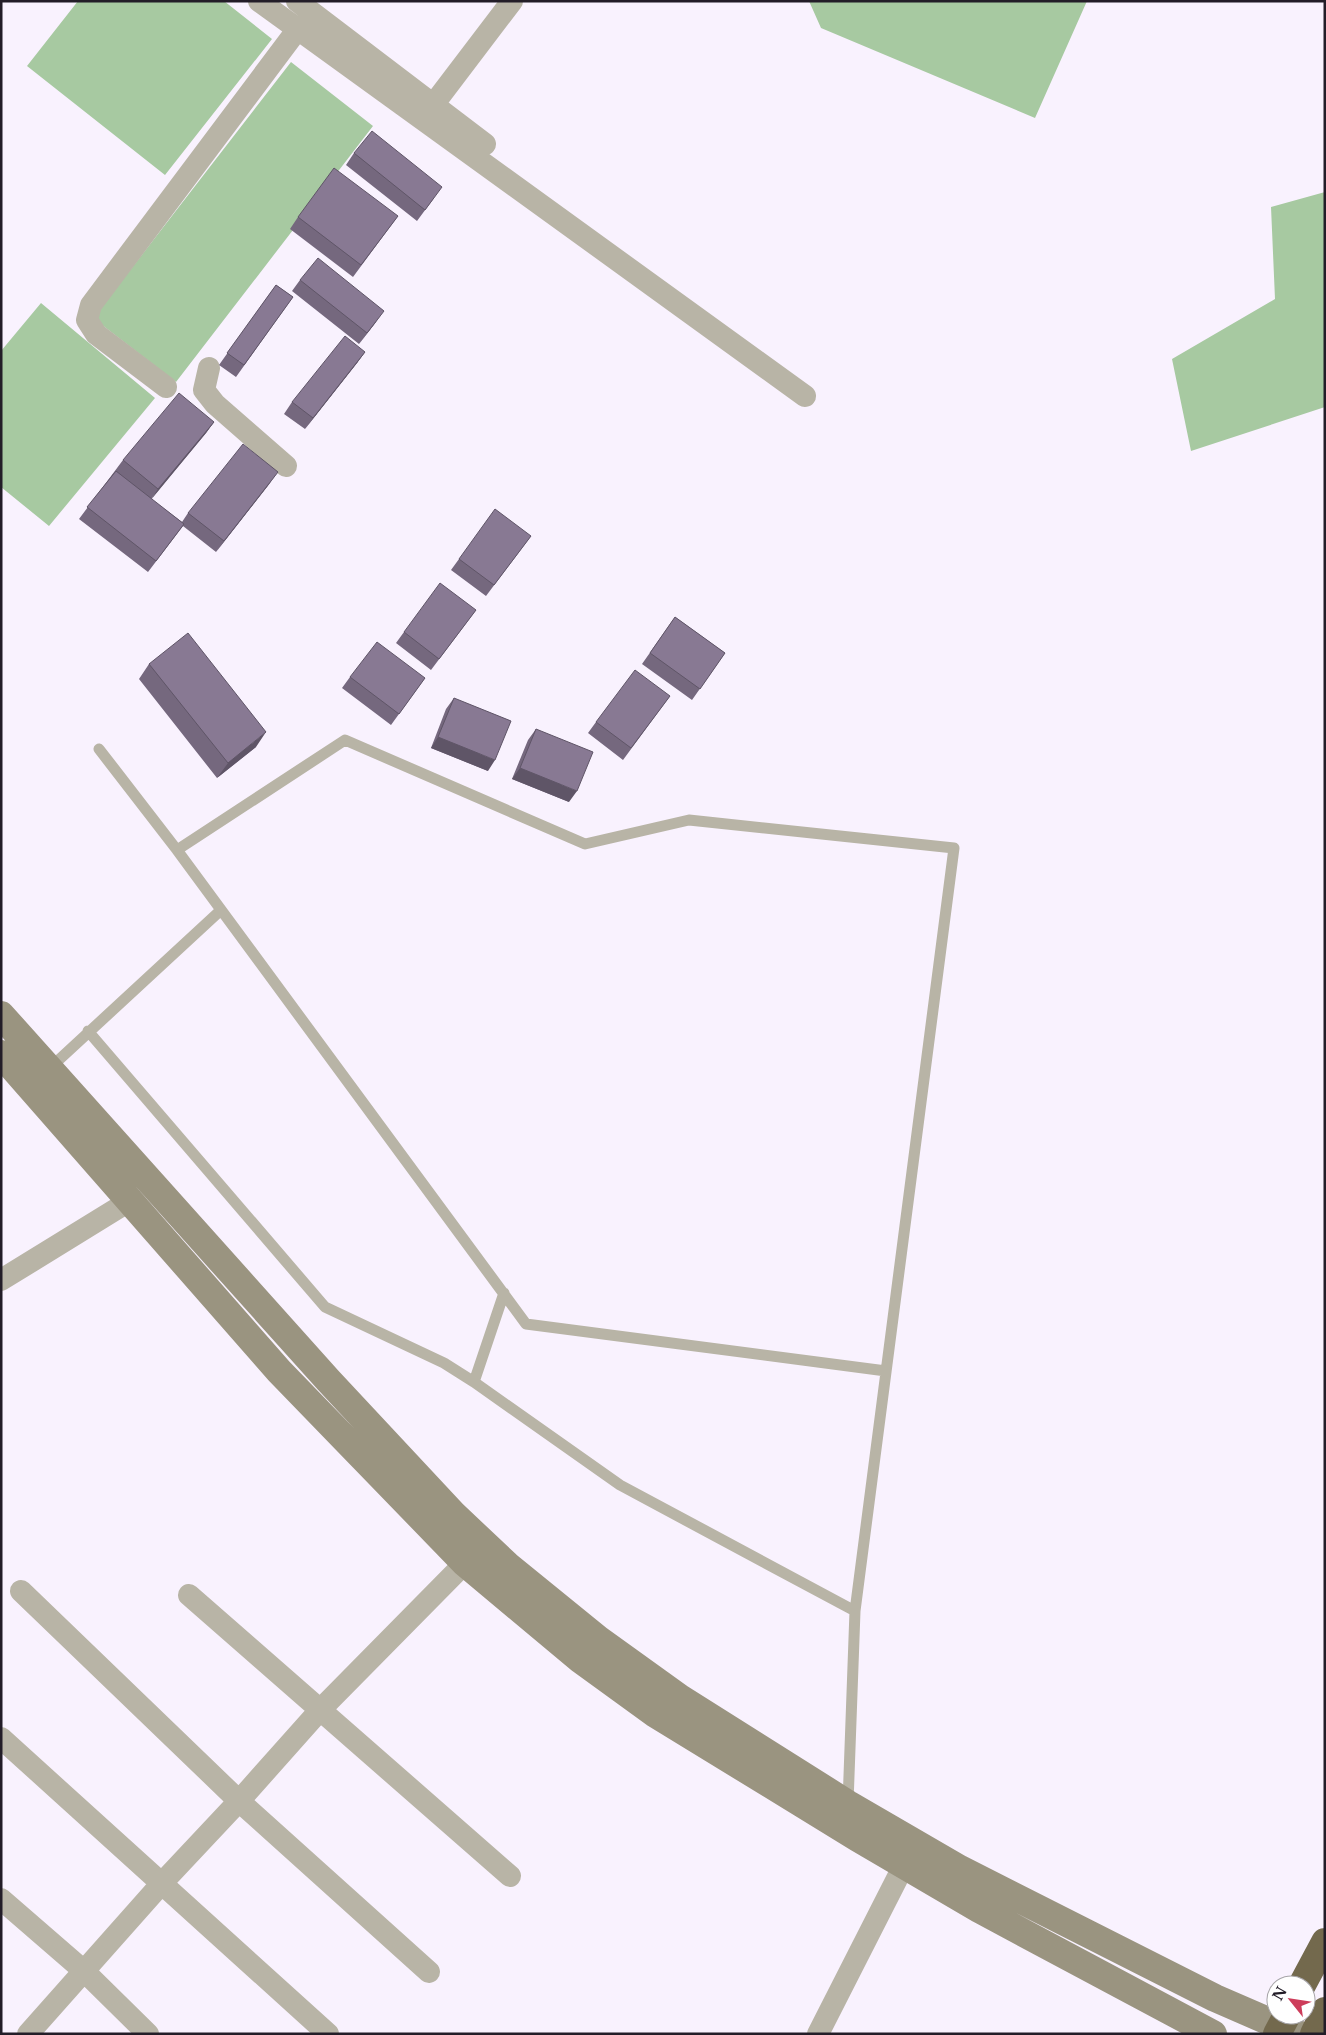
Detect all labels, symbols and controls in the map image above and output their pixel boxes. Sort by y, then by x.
north arrow [1266,1975,1316,2025]
text: N [1269,1983,1291,2004]

